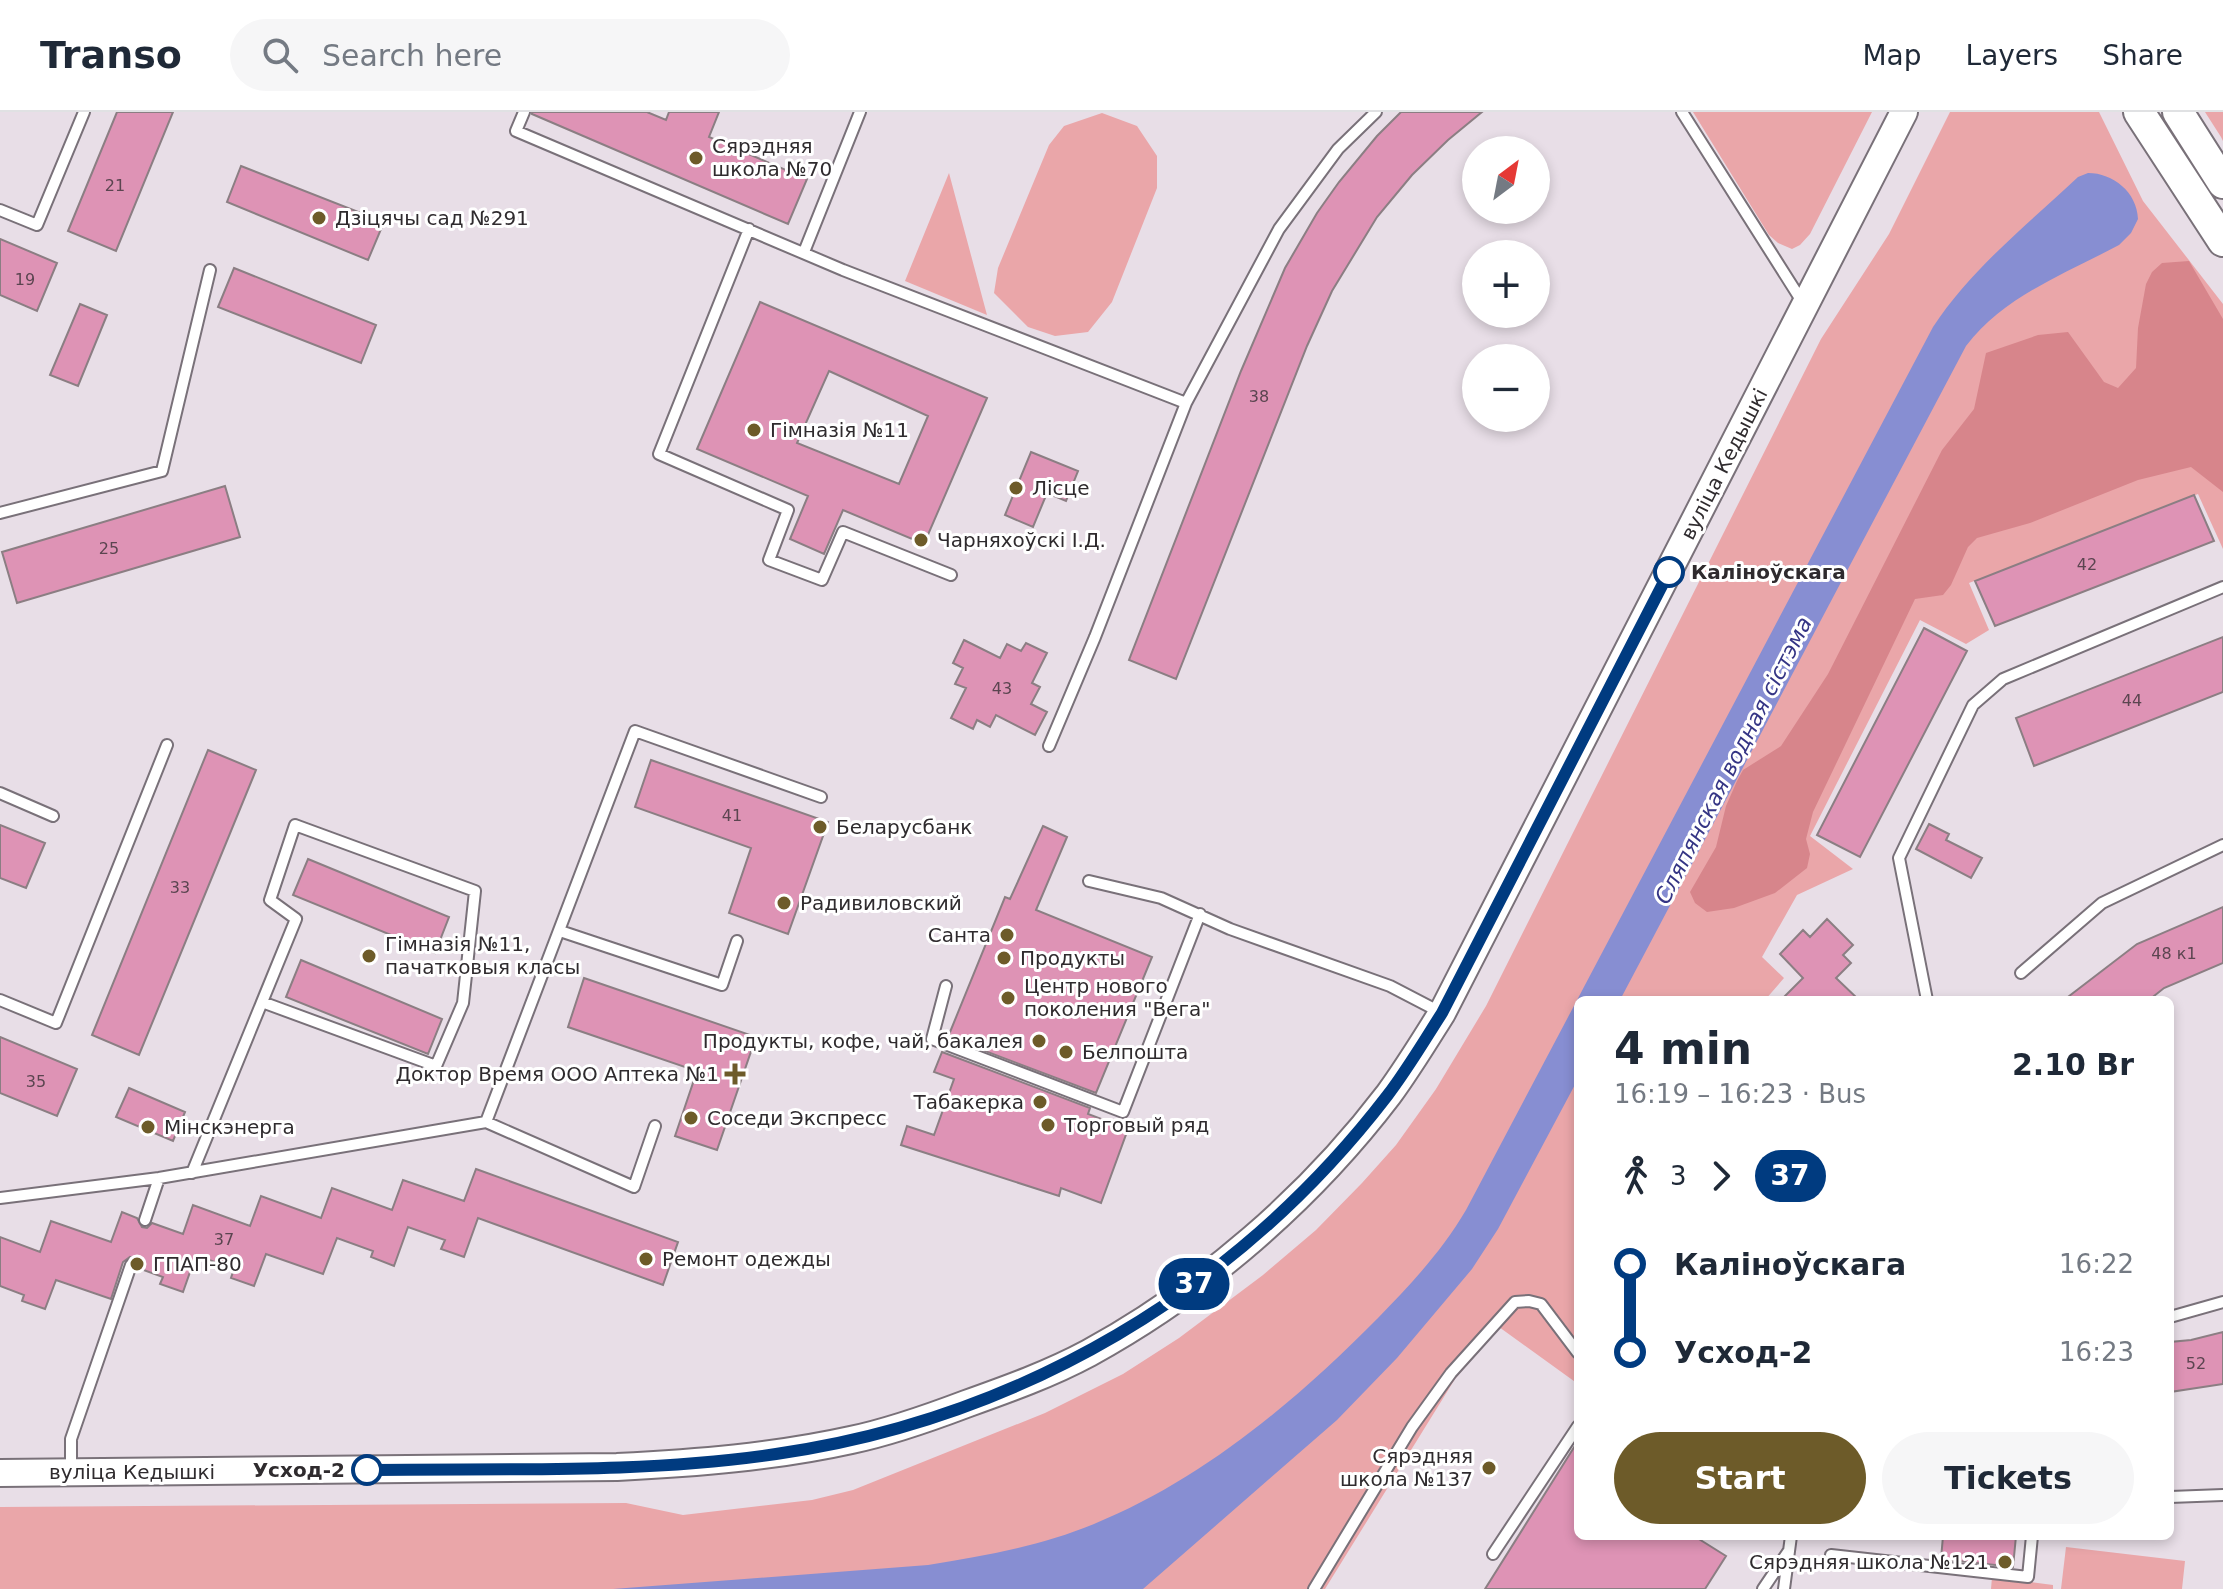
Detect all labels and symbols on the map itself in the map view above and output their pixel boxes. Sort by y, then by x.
place label: Сярэдняя школа №70 [712,134,832,181]
north arrow [1462,136,1550,224]
marker: Сярэдняя школа №70 [687,149,705,167]
house number: 21 [105,176,125,195]
place label: Дзіцячы сад №291 [335,206,529,230]
marker: Дзіцячы сад №291 [310,209,328,227]
house number: 19 [15,270,35,289]
street label: вуліца Кедышкі [1676,384,1772,544]
house number: 38 [1249,387,1269,406]
place label: Гімназія №11 [770,418,909,442]
marker: Гімназія №11 [745,421,763,439]
place label: Лісце [1032,476,1090,500]
marker: Лісце [1007,479,1025,497]
place label: Чарняхоўскі І.Д. [937,528,1106,552]
marker: Чарняхоўскі І.Д. [912,531,930,549]
house number: 25 [99,539,119,558]
house number: 42 [2077,555,2097,574]
marker: Каліноўскага [1654,557,1684,587]
place label: Каліноўскага [1691,560,1846,584]
water label: Сляпянская водная сістэма [1650,613,1817,908]
house number: 43 [992,679,1012,698]
house number: 44 [2122,691,2142,710]
house number: 41 [722,806,742,825]
place label: Беларусбанк [836,815,972,839]
marker: Беларусбанк [811,818,829,836]
house number: 33 [170,878,190,897]
place label: Радивиловский [800,891,962,915]
marker: Радивиловский [775,894,793,912]
place label: Санта [928,923,991,947]
marker: Санта [998,926,1016,944]
place label: Гімназія №11, пачатковыя класы [385,932,580,979]
house number: 48 к1 [2151,944,2197,963]
place label: Продукты [1020,946,1125,970]
marker: Гімназія №11, пачатковыя класы [360,947,378,965]
marker: Продукты [995,949,1013,967]
place label: Центр нового поколения "Вега" [1024,974,1210,1021]
marker: Центр нового поколения "Вега" [999,989,1017,1007]
place label: Продукты, кофе, чай, бакалея [703,1029,1023,1053]
marker: Продукты, кофе, чай, бакалея [1030,1032,1048,1050]
place label: Белпошта [1082,1040,1188,1064]
marker: Белпошта [1057,1043,1075,1061]
place label: Доктор Время ООО Аптека №1 [395,1062,719,1086]
marker: Доктор Время ООО Аптека №1 [726,1065,744,1083]
house number: 35 [26,1072,46,1091]
place label: Табакерка [913,1090,1024,1114]
marker: Табакерка [1031,1093,1049,1111]
place label: Соседи Экспресс [707,1106,887,1130]
marker: Соседи Экспресс [682,1109,700,1127]
place label: Торговый ряд [1063,1113,1209,1137]
place label: Мінскэнерга [164,1115,295,1139]
marker: Торговый ряд [1039,1116,1057,1134]
marker: Мінскэнерга [139,1118,157,1136]
house number: 37 [214,1230,234,1249]
place label: Ремонт одежды [662,1247,831,1271]
marker: Ремонт одежды [637,1250,655,1268]
place label: ГПАП-80 [153,1252,242,1276]
marker: ГПАП-80 [128,1255,146,1273]
line badge: 37 [1158,1258,1230,1310]
house number: 52 [2186,1354,2206,1373]
place label: Сярэдняя школа №137 [1340,1444,1473,1491]
marker: Усход-2 [352,1455,382,1485]
place label: Усход-2 [253,1458,345,1482]
marker: Сярэдняя школа №137 [1480,1459,1498,1477]
street label: вуліца Кедышкі [49,1460,215,1484]
place label: Сярэдняя школа №121 [1749,1550,1989,1574]
marker: Сярэдняя школа №121 [1996,1553,2014,1571]

